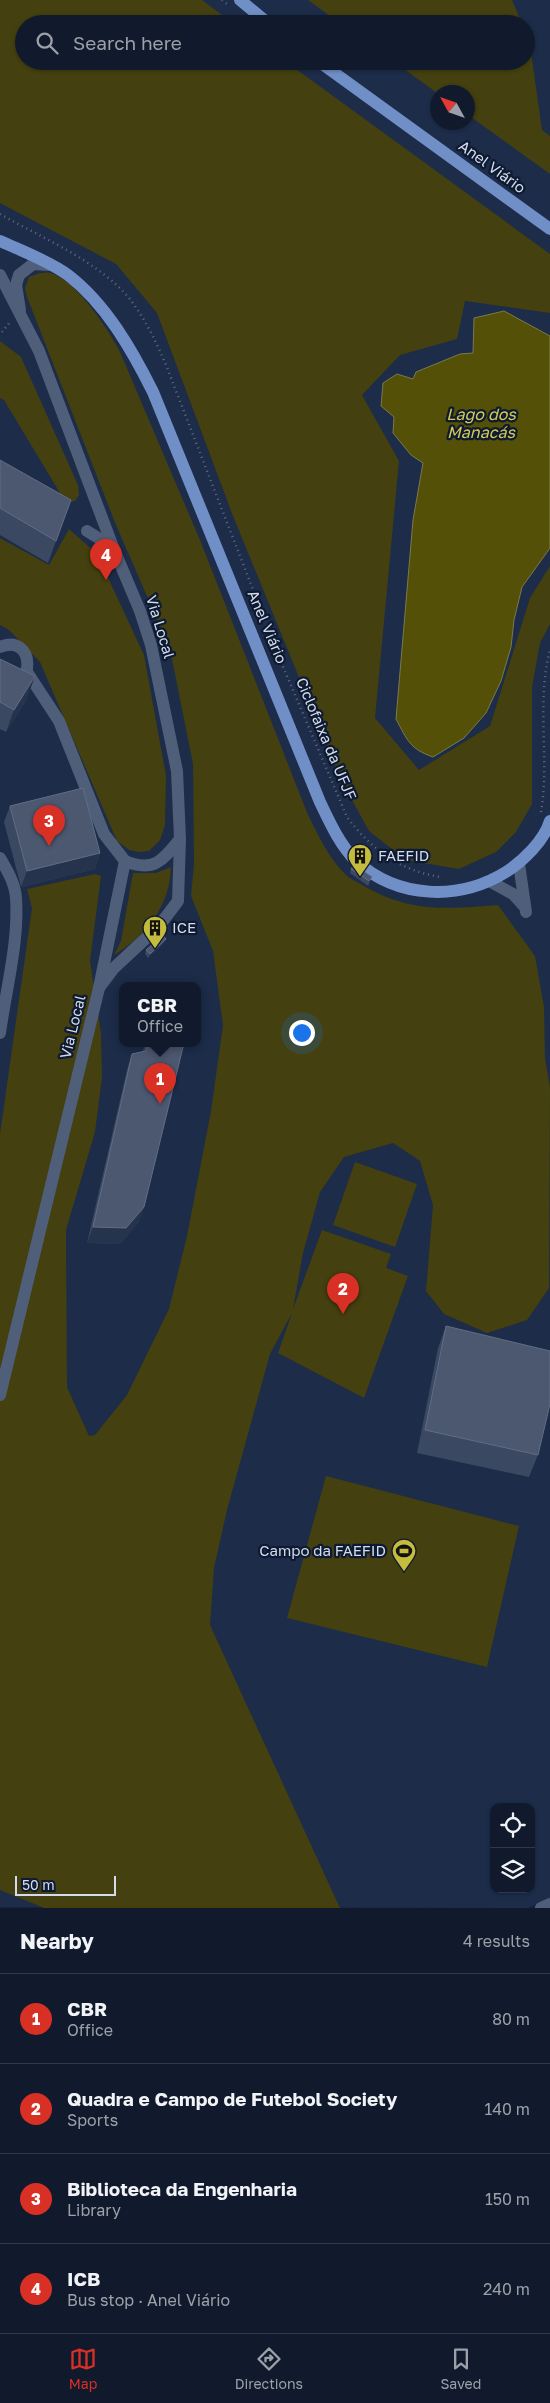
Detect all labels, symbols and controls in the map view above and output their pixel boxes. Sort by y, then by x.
search box [15,15,535,70]
icon: search [33,29,61,57]
text: Search here [73,31,182,54]
north arrow [430,85,475,130]
street label: Anel Viário [456,136,529,196]
water label: Lago dos Manacás [446,404,517,442]
pin: 4 [90,539,122,580]
street label: Anel Viário [244,587,291,666]
street label: Via Local [143,593,179,661]
street label: Ciclofaixa da UFJF [293,675,361,803]
pin: 3 [33,805,65,846]
building icon: FAEFID [347,843,373,877]
place label: FAEFID [378,846,429,864]
building icon: ICE [142,915,168,949]
place label: ICE [172,918,196,936]
popup [119,982,201,1047]
street label: Via Local [55,993,89,1061]
text: CBR [137,993,177,1016]
text: Office [137,1016,183,1036]
your location [289,1020,315,1046]
pin: 1 [144,1063,176,1104]
pin: 2 [327,1273,359,1314]
sports icon: Campo da FAEFID [391,1538,417,1572]
place label: Campo da FAEFID [259,1541,386,1559]
map controls [490,1803,535,1893]
button: locate [490,1803,535,1848]
button: layers [490,1848,535,1893]
scale bar [15,1873,116,1896]
text: 50 m [22,1876,55,1893]
text: Nearby [20,1928,94,1954]
text: 4 results [463,1931,530,1951]
text: CBR [67,1997,107,2020]
text: 1 [32,2009,40,2029]
text: 80 m [492,2009,530,2029]
text: Office [67,2020,113,2040]
text: Quadra e Campo de Futebol Society [67,2087,397,2110]
text: 2 [31,2099,41,2119]
text: 140 m [484,2099,530,2119]
text: Sports [67,2110,118,2130]
text: Biblioteca da Engenharia [67,2177,297,2200]
text: 3 [31,2189,41,2209]
text: 150 m [485,2189,530,2209]
text: Library [67,2200,121,2220]
text: ICB [67,2267,100,2290]
text: 4 [31,2279,41,2299]
text: 240 m [483,2279,530,2299]
text: Bus stop · Anel Viário [67,2290,230,2310]
tab: Map [69,2345,97,2392]
tab: Directions [235,2345,303,2392]
tab: Saved [440,2345,481,2392]

